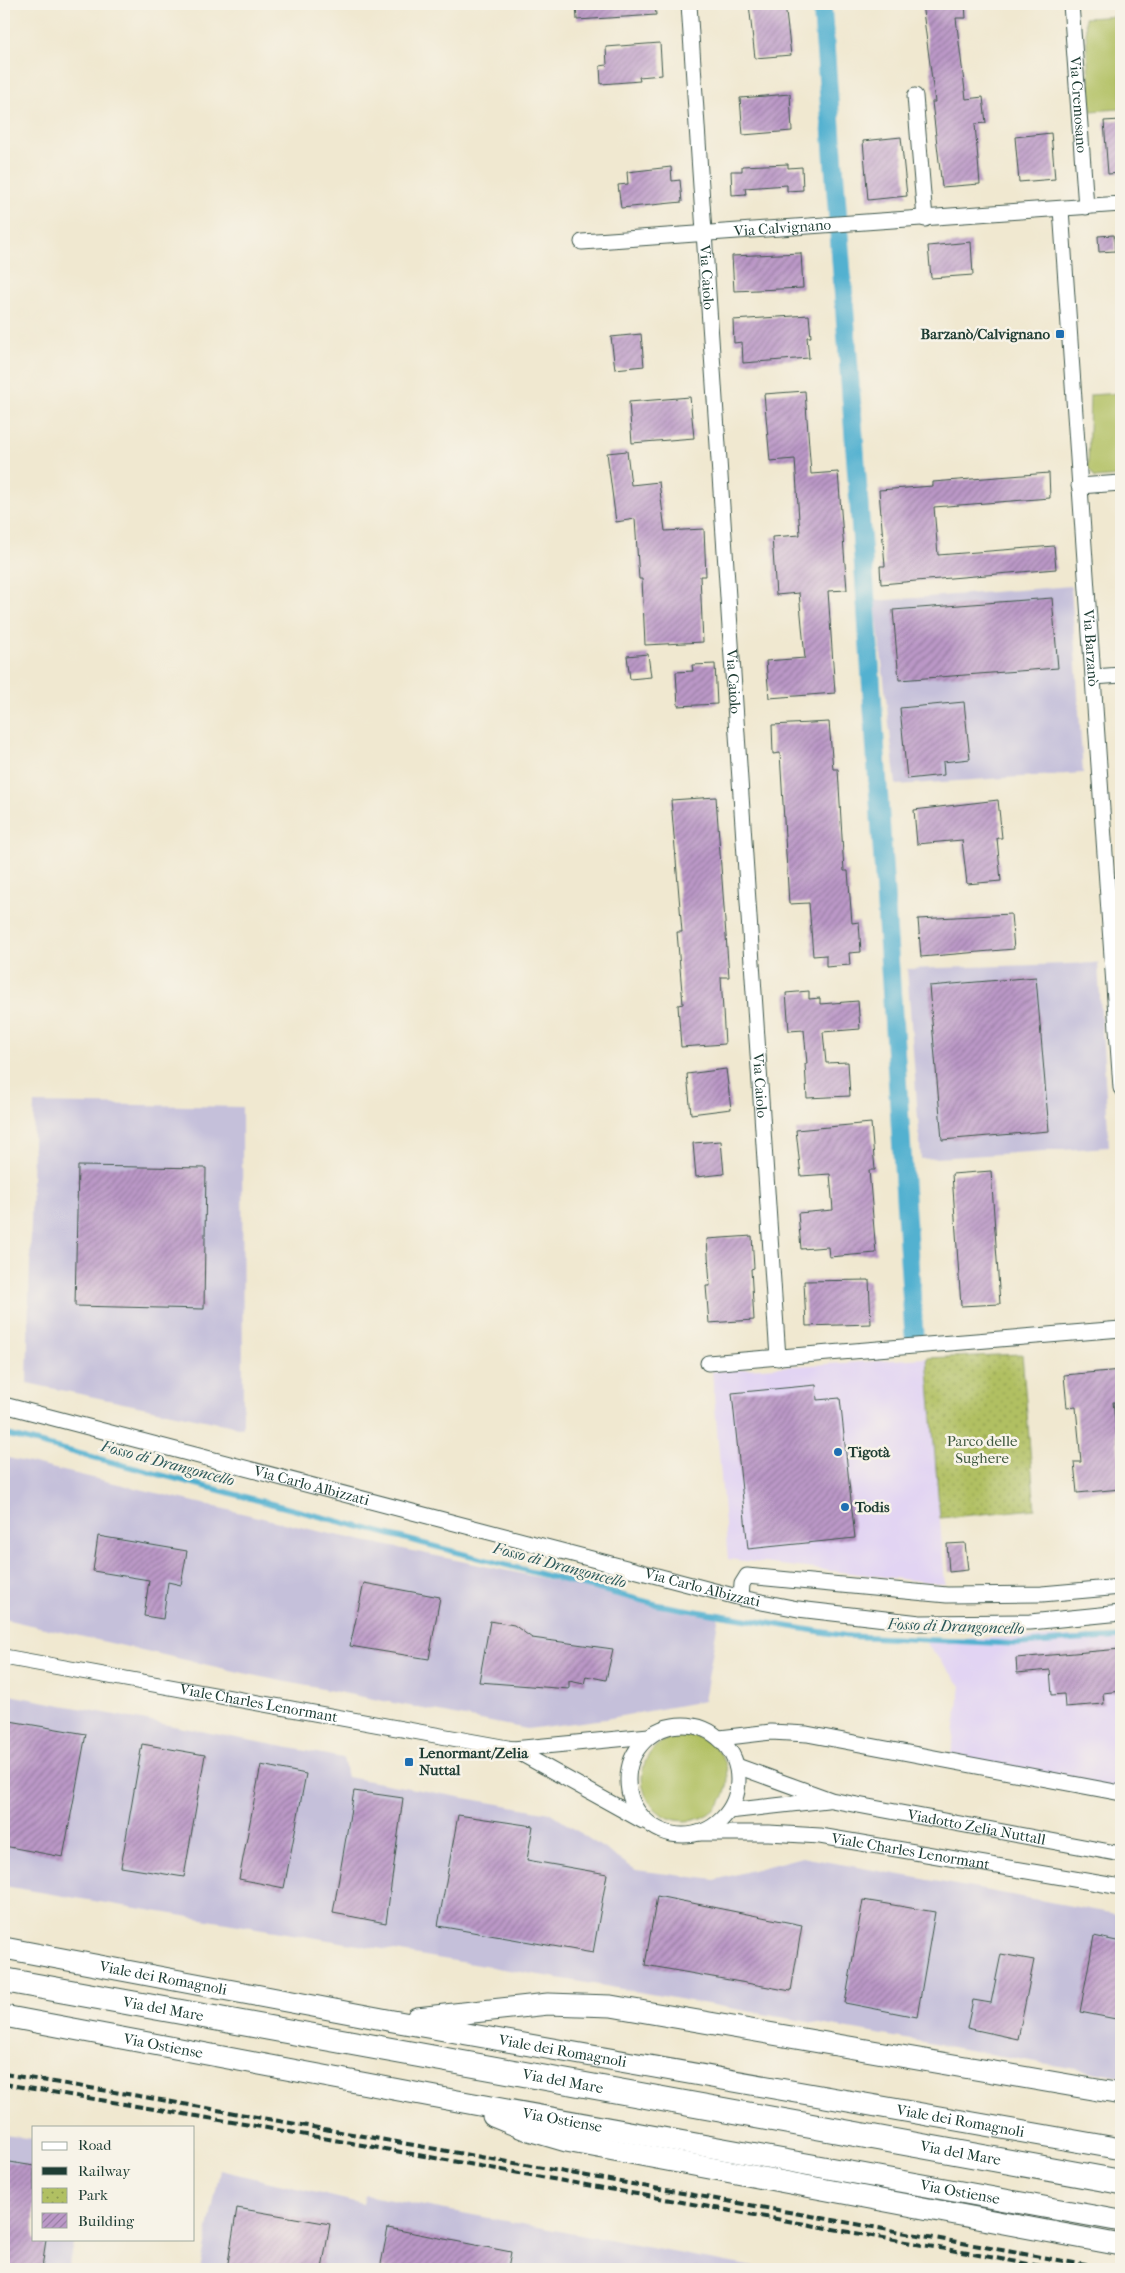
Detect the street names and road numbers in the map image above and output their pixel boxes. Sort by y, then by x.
street label: Via Cremosano [1066,55,1091,154]
street label: Via Calvignano [732,215,832,240]
street label: Via Caiolo [696,243,718,311]
street label: Via Barzanò [1079,608,1103,688]
street label: Via Caiolo [722,648,745,715]
street label: Via Caiolo [749,1052,771,1119]
street label: Via Carlo Albizzati [251,1462,372,1509]
street label: Via Carlo Albizzati [642,1564,762,1611]
street label: Viale Charles Lenormant [177,1680,340,1726]
street label: Viadotto Zelia Nuttall [905,1805,1047,1849]
street label: Viale Charles Lenormant [829,1829,992,1874]
street label: Viale dei Romagnoli [97,1957,229,1999]
street label: Via del Mare [121,1993,206,2025]
street label: Via Ostiense [121,2029,205,2062]
street label: Viale dei Romagnoli [496,2031,629,2071]
street label: Via del Mare [520,2065,605,2097]
street label: Viale dei Romagnoli [894,2101,1026,2141]
street label: Via Ostiense [520,2104,604,2136]
street label: Via del Mare [918,2137,1003,2169]
street label: Via Ostiense [918,2176,1002,2208]

